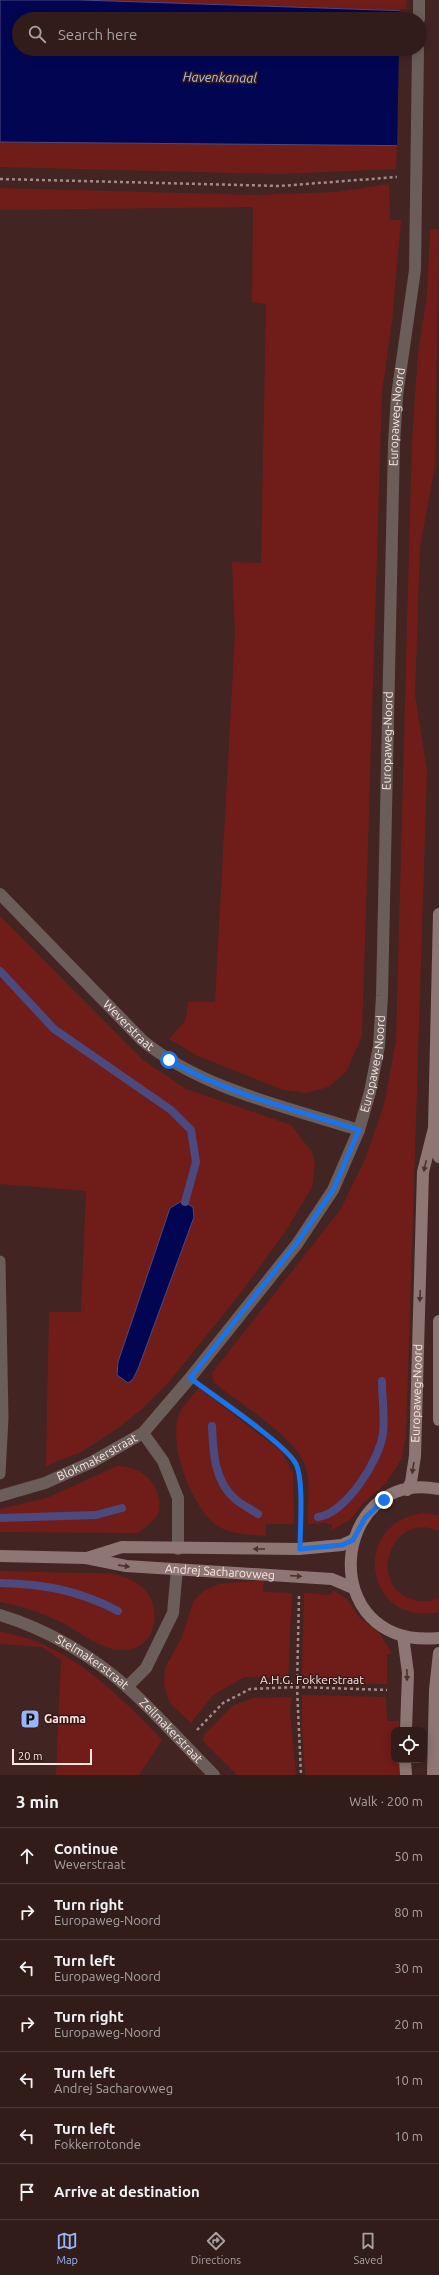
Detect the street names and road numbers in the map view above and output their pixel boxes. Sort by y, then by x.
street label: Europaweg-Noord [386,367,407,466]
street label: Europaweg-Noord [379,691,395,790]
street label: Weverstraat [101,997,157,1053]
street label: Europaweg-Noord [357,1015,387,1114]
street label: Europaweg-Noord [408,1344,424,1443]
street label: Blokmakerstraat [55,1430,140,1483]
street label: Andrej Sacharovweg [165,1561,275,1581]
street label: Stelmakerstraat [54,1632,132,1692]
street label: A.H.G. Fokkerstraat [260,1673,364,1686]
street label: Zeilmakerstraat [137,1695,206,1766]

